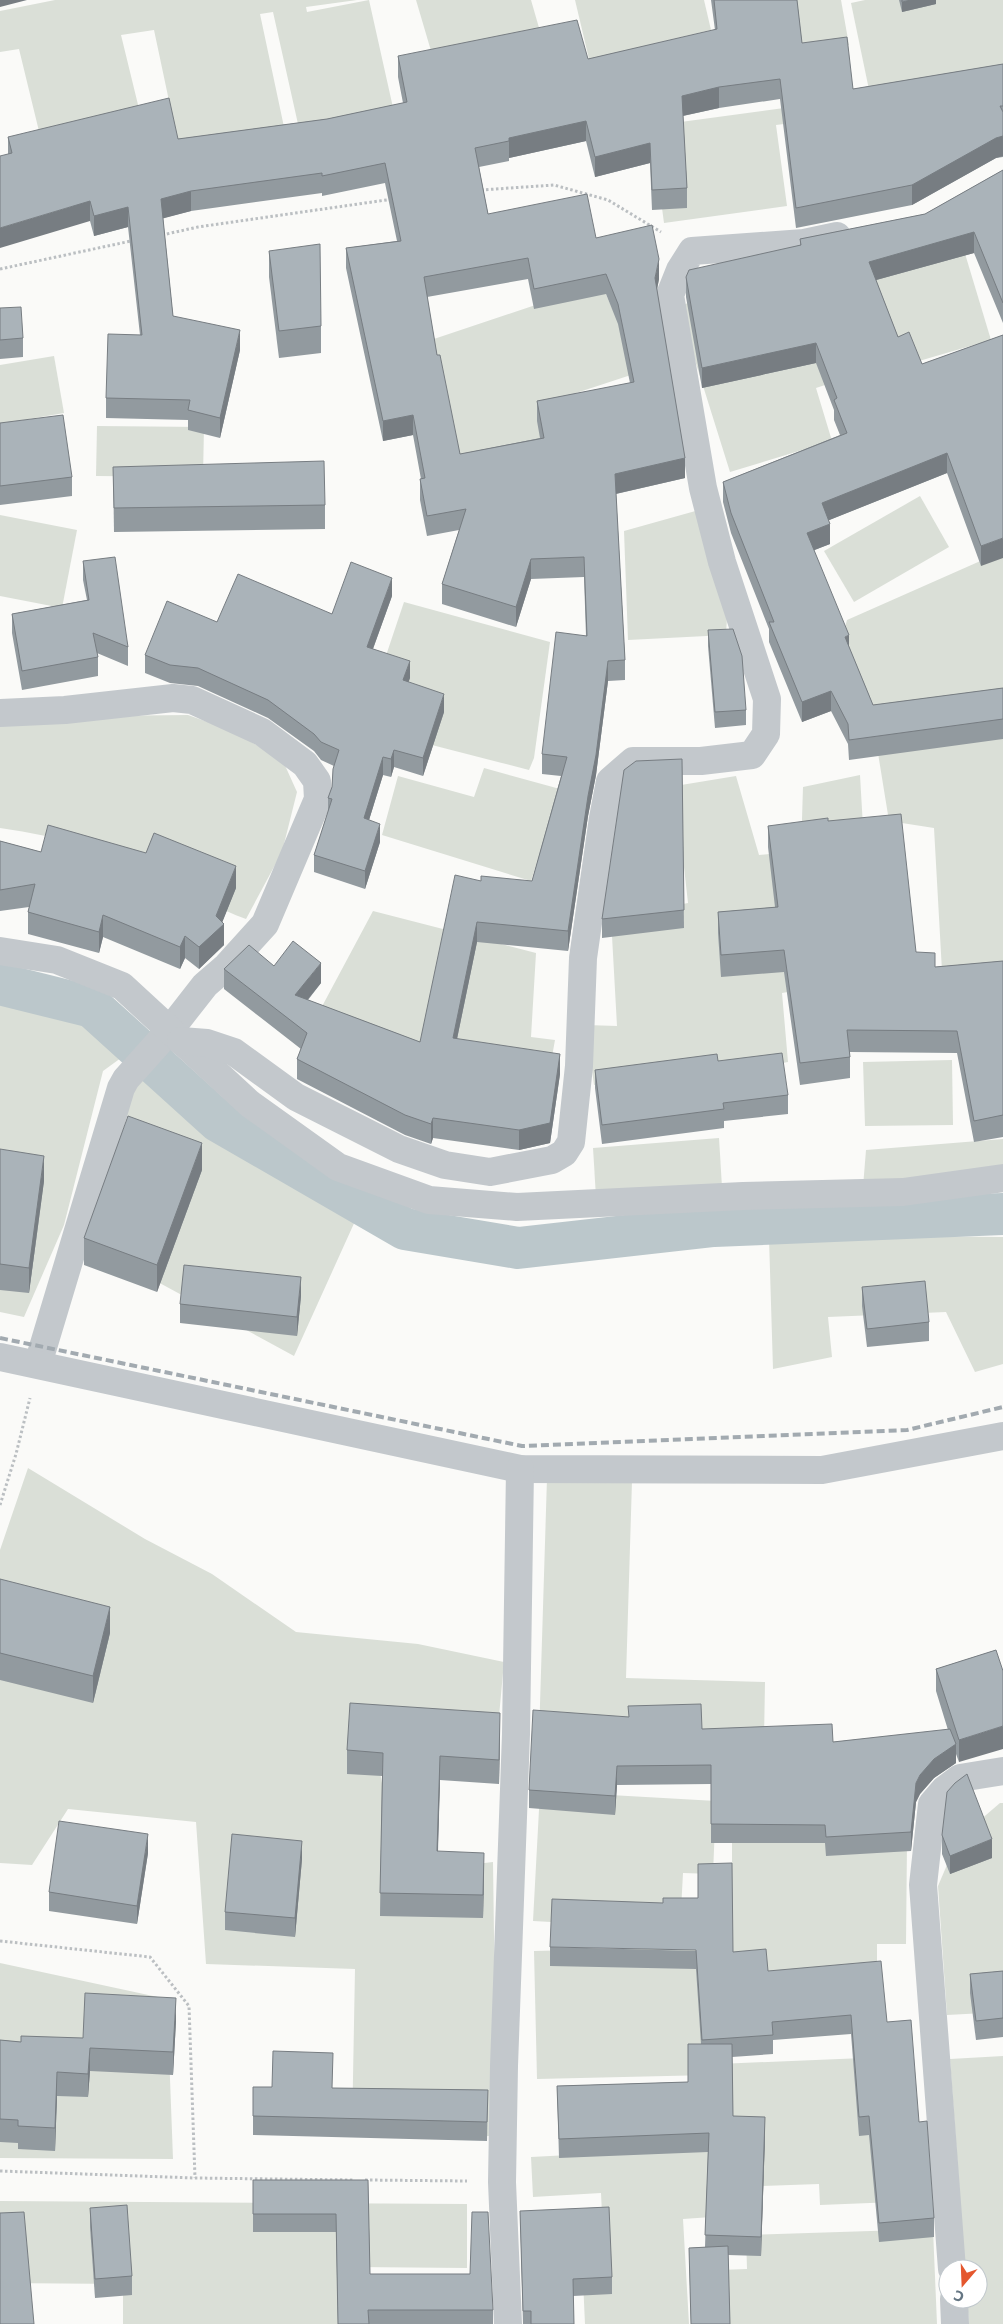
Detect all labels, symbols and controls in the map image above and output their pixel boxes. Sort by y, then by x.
north arrow [938,2259,988,2309]
text: С [951,2287,966,2306]

